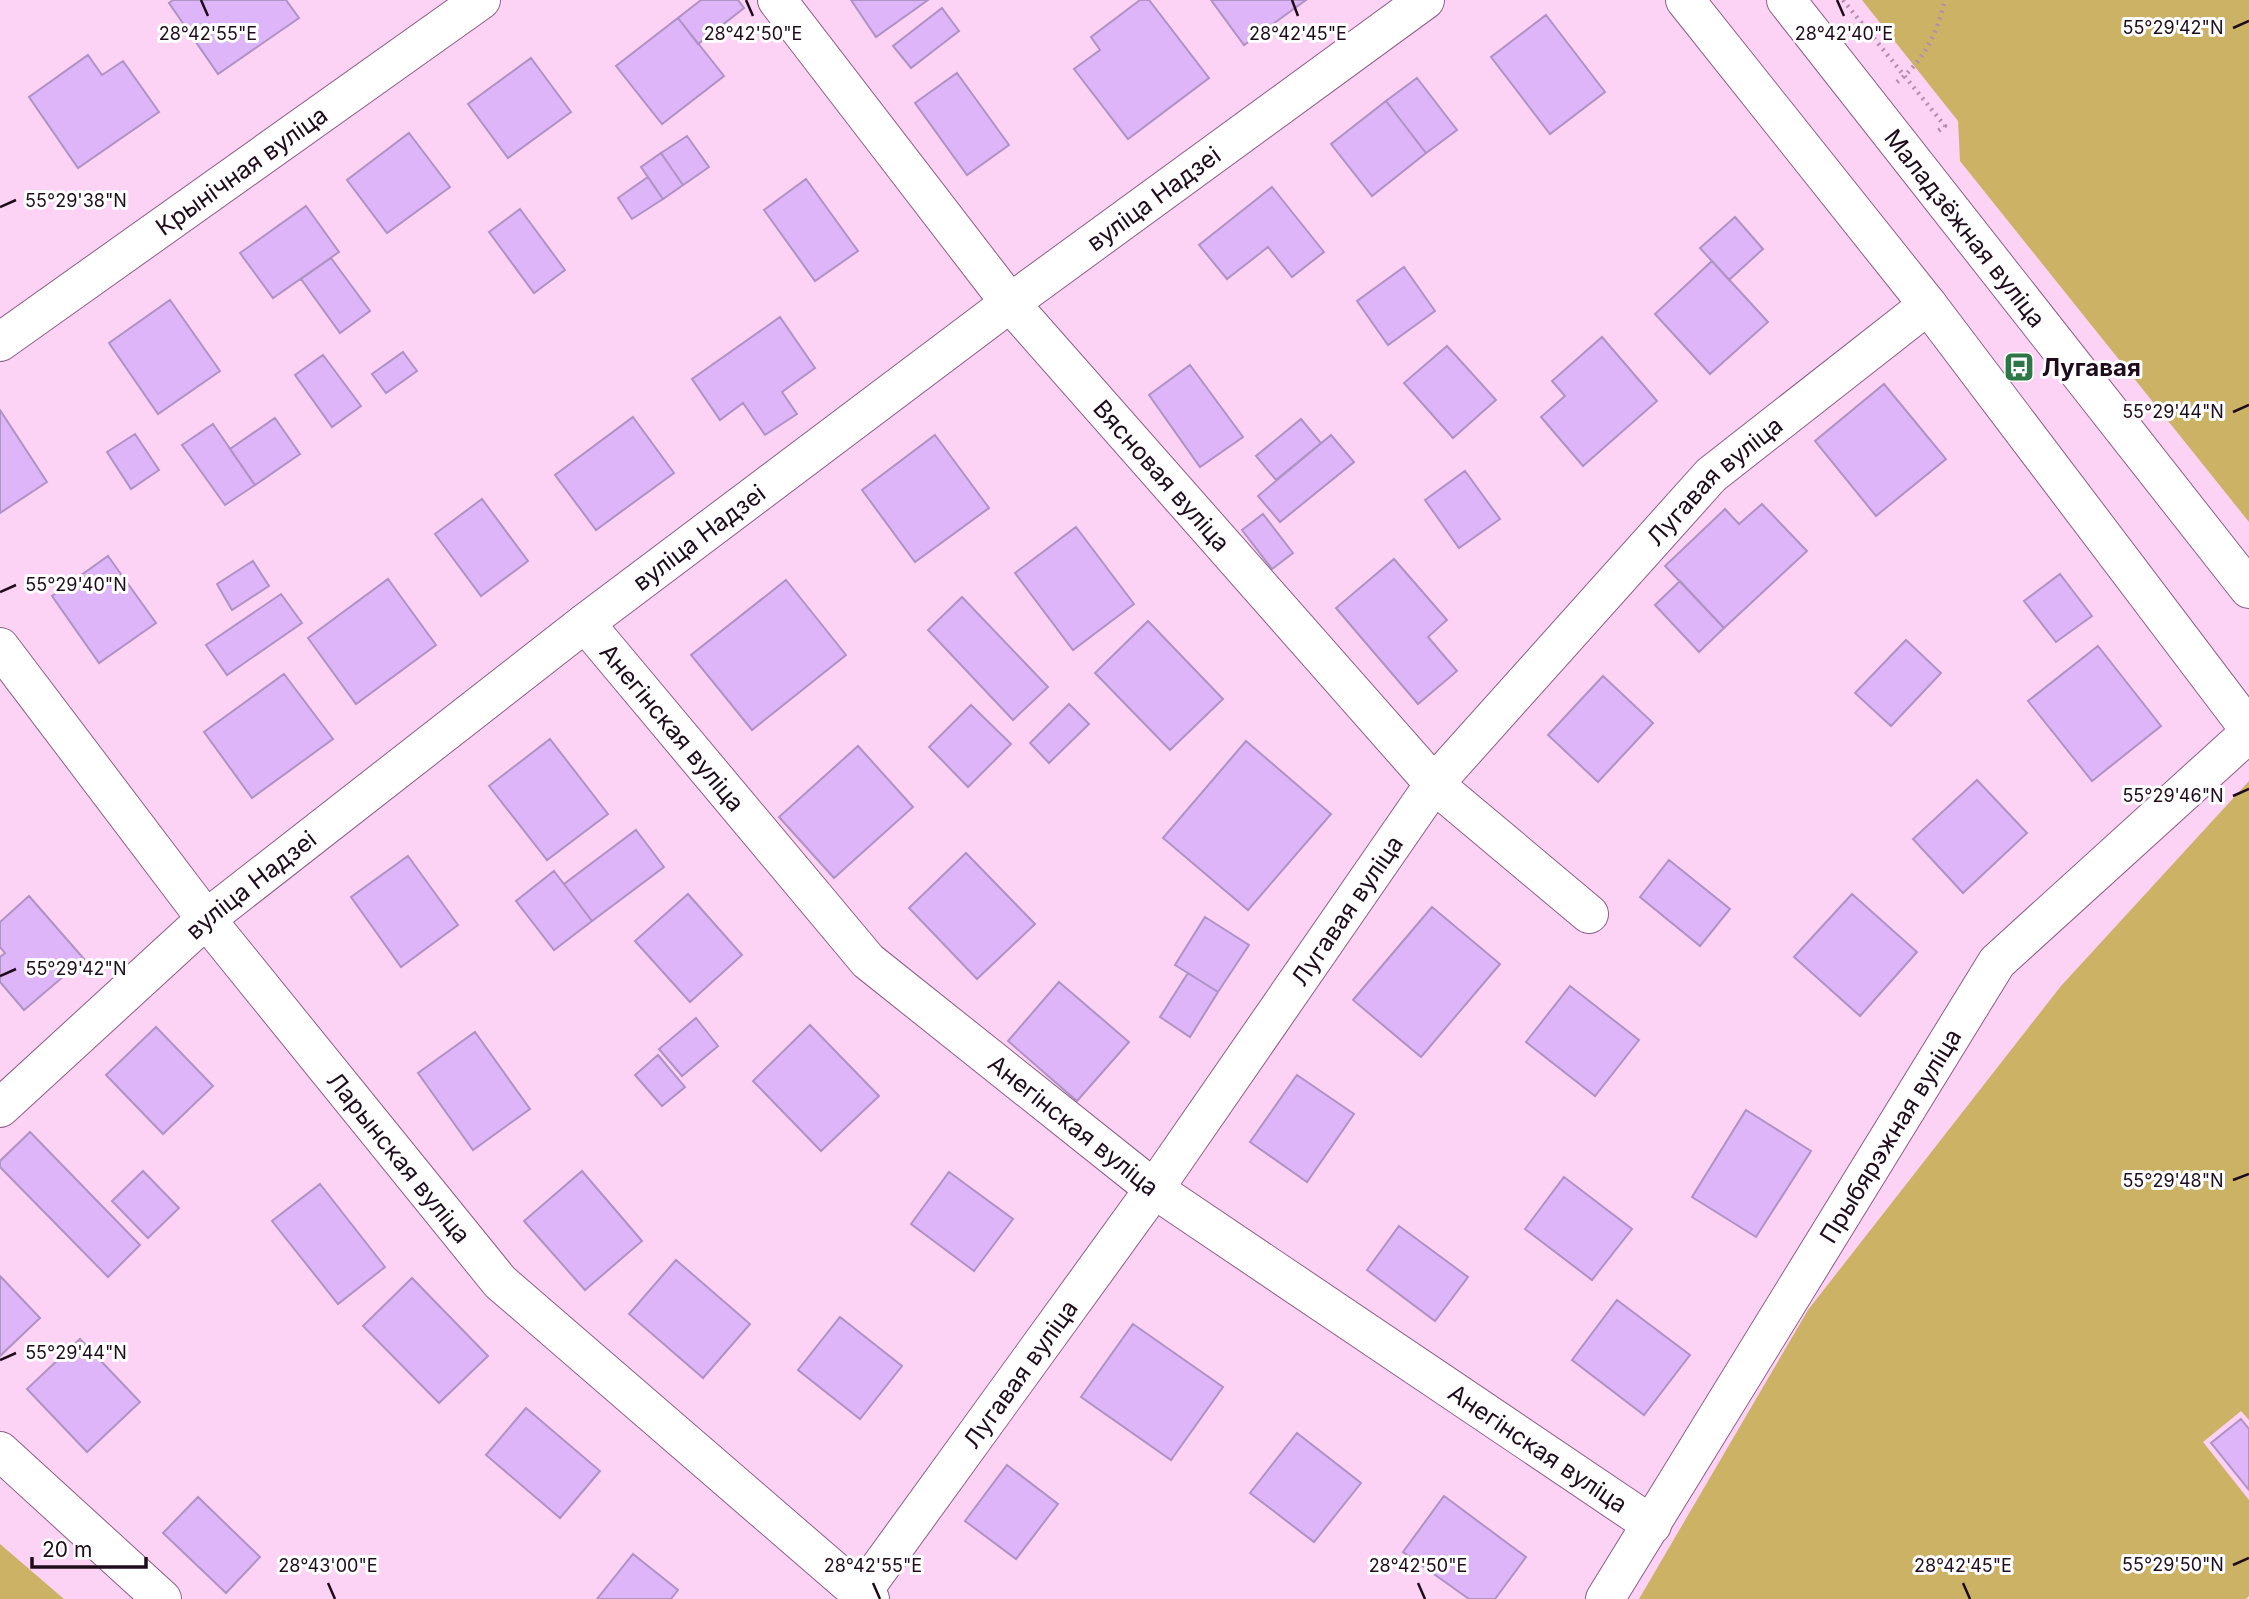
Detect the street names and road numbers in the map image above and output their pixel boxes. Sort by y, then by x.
street label: Крынічная вуліца [150,100,333,241]
street label: Маладзёжная вуліца [1879,123,2052,333]
street label: вуліца Надзеі [1081,140,1226,257]
street label: Вясновая вуліца [1088,394,1236,557]
street label: Лугавая вуліца [1640,410,1788,551]
street label: вуліца Надзеі [627,478,771,596]
street label: Анегінская вуліца [594,638,751,817]
street label: вуліца Надзеі [179,824,322,945]
street label: Лугавая вуліца [1285,830,1409,991]
street label: Прыбярэжная вуліца [1813,1023,1967,1248]
street label: Анегінская вуліца [983,1048,1165,1202]
street label: Ларынская вуліца [321,1066,477,1249]
street label: Лугавая вуліца [957,1294,1083,1454]
street label: Анегінская вуліца [1443,1378,1633,1519]

